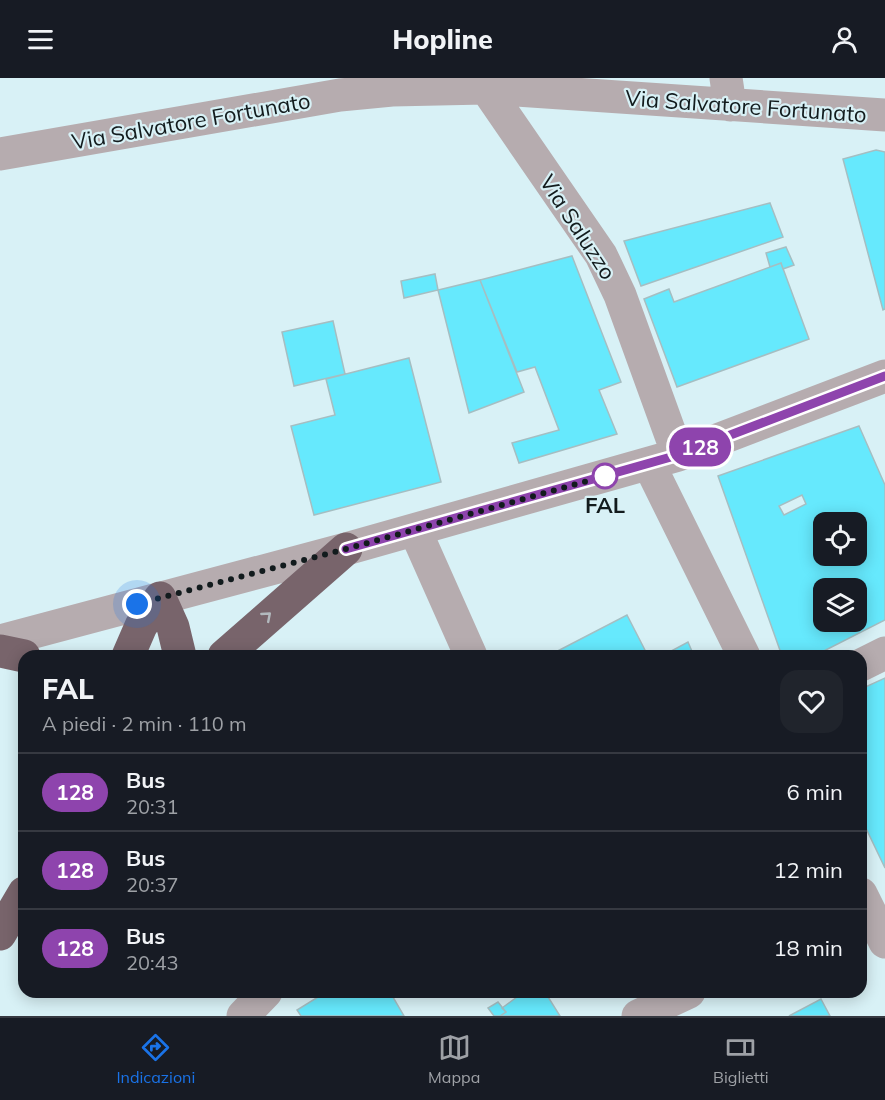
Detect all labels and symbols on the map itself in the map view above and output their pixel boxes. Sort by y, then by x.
street label: Via Salvatore Fortunato [624,84,868,128]
street label: Via Salvatore Fortunato [70,86,312,156]
street label: Via Saluzzo [534,169,622,285]
line badge: 128 [666,428,734,466]
marker: FAL [592,463,618,489]
place label: FAL [585,491,625,519]
your location [122,589,152,619]
one-way arrow [260,613,271,624]

